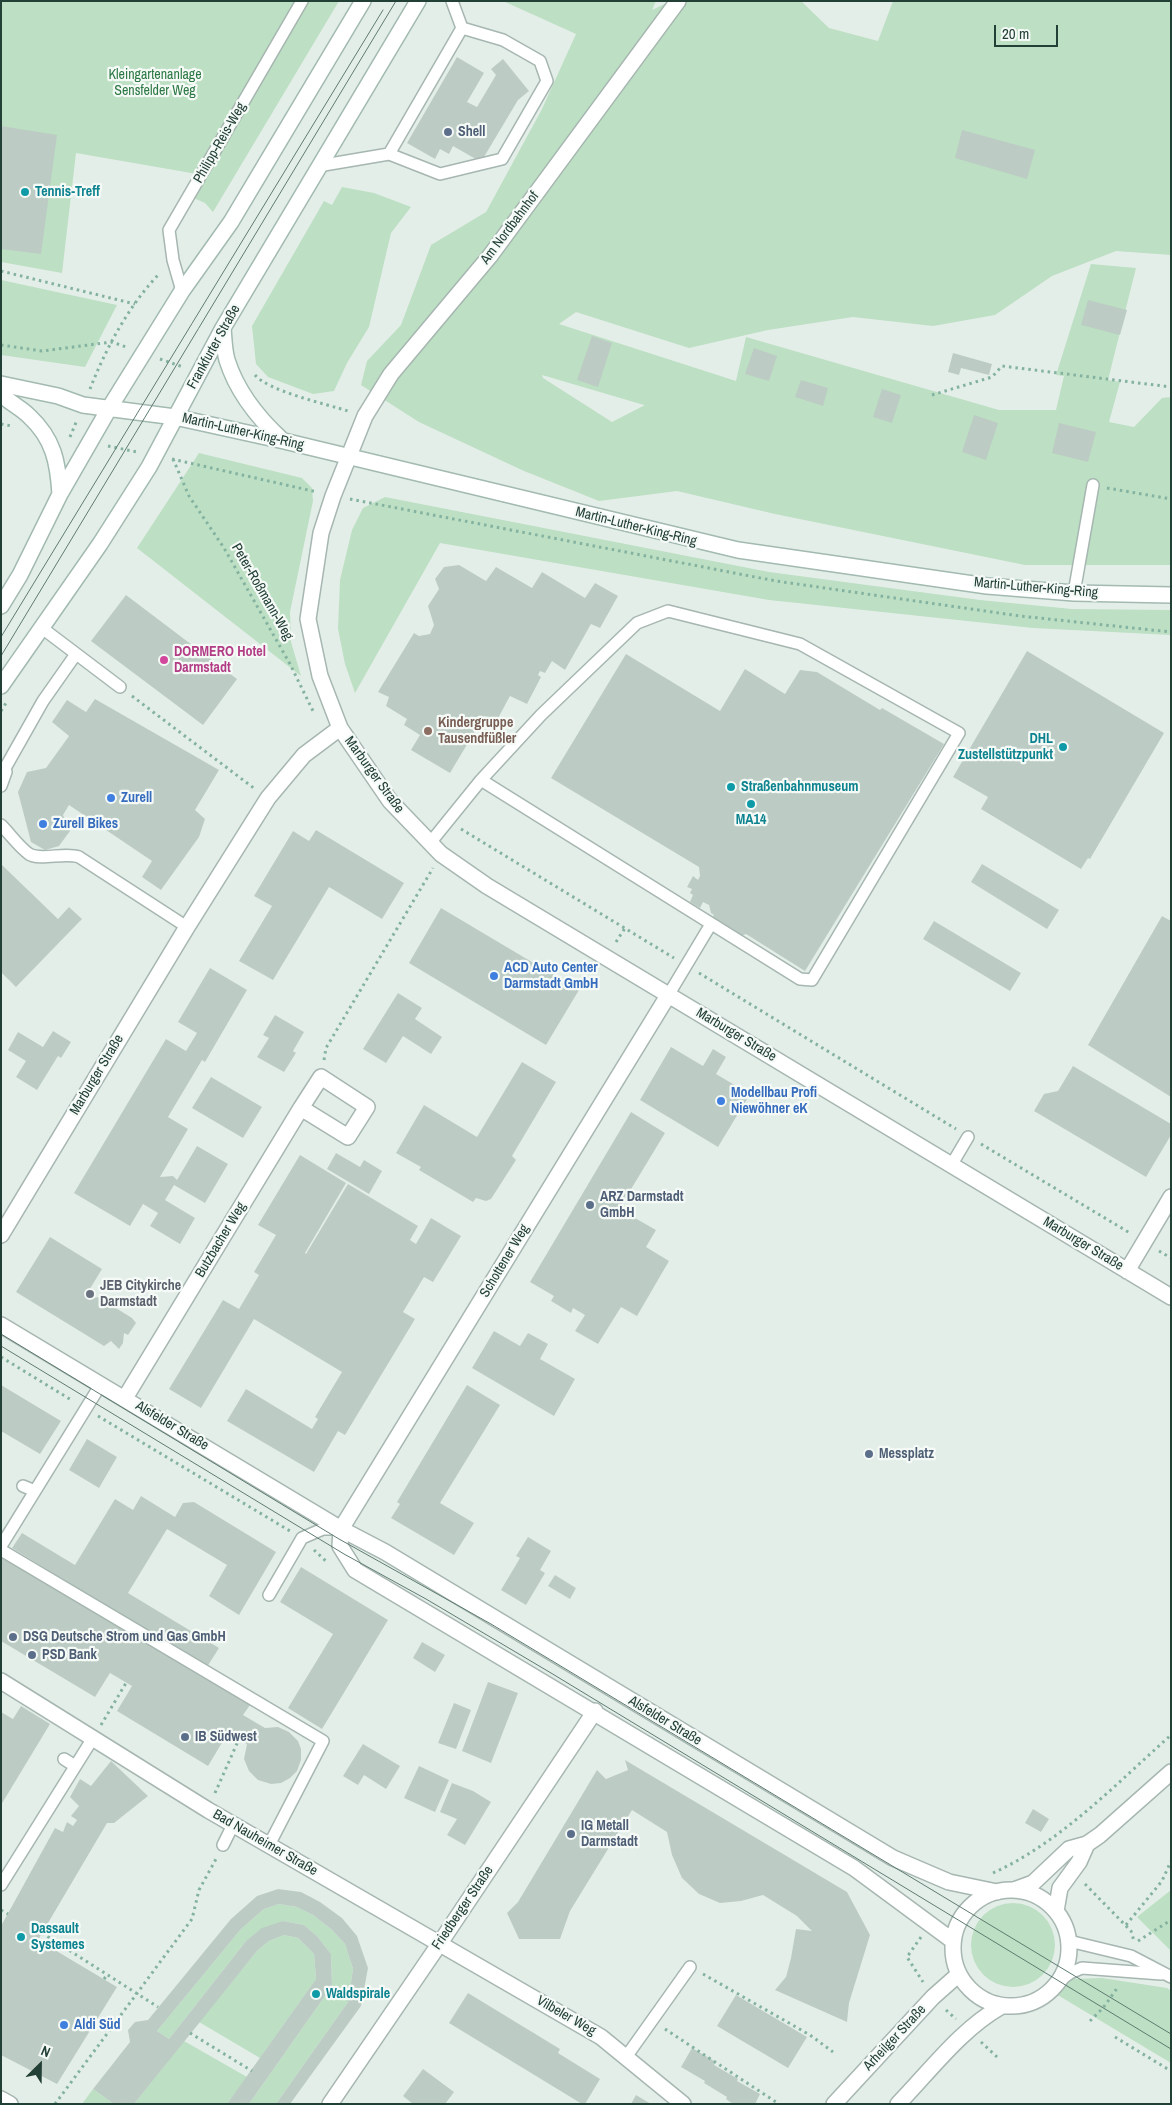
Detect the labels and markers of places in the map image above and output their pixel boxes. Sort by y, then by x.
place label: Shell [458,124,485,140]
marker: Shell [442,126,454,138]
place label: Tennis-Treff [35,184,100,200]
marker: Tennis-Treff [19,186,31,198]
place label: DORMERO Hotel Darmstadt [174,644,266,676]
marker: DORMERO Hotel Darmstadt [158,654,170,666]
place label: Kindergruppe Tausendfüßler [438,715,516,748]
marker: Kindergruppe Tausendfüßler [422,725,434,737]
place label: DHL Zustellstützpunkt [958,731,1053,764]
marker: DHL Zustellstützpunkt [1057,741,1069,753]
place label: Straßenbahnmuseum [741,779,858,795]
marker: Straßenbahnmuseum [725,781,737,793]
place label: Zurell [121,790,152,806]
marker: Zurell [105,792,117,804]
marker: MA14 [745,798,757,810]
place label: MA14 [736,812,766,828]
place label: Zurell Bikes [53,816,118,832]
marker: Zurell Bikes [37,818,49,830]
place label: ACD Auto Center Darmstadt GmbH [504,960,598,992]
marker: ACD Auto Center Darmstadt GmbH [488,970,500,982]
place label: Modellbau Profi Niewöhner eK [731,1085,817,1118]
marker: Modellbau Profi Niewöhner eK [715,1095,727,1107]
place label: ARZ Darmstadt GmbH [600,1189,684,1222]
marker: ARZ Darmstadt GmbH [584,1199,596,1211]
place label: JEB Citykirche Darmstadt [100,1278,181,1310]
marker: JEB Citykirche Darmstadt [84,1288,96,1300]
place label: Messplatz [879,1446,934,1462]
marker: Messplatz [863,1448,875,1460]
place label: DSG Deutsche Strom und Gas GmbH [23,1629,226,1645]
marker: DSG Deutsche Strom und Gas GmbH [7,1631,19,1643]
place label: PSD Bank [42,1647,97,1663]
marker: PSD Bank [26,1649,38,1661]
place label: IB Südwest [195,1729,257,1745]
marker: IB Südwest [179,1731,191,1743]
place label: IG Metall Darmstadt [581,1818,638,1850]
marker: IG Metall Darmstadt [565,1828,577,1840]
place label: Dassault Systemes [31,1921,85,1954]
marker: Dassault Systemes [15,1931,27,1943]
place label: Waldspirale [326,1986,390,2002]
marker: Waldspirale [310,1988,322,2000]
place label: Aldi Süd [74,2017,121,2033]
marker: Aldi Süd [58,2019,70,2031]

